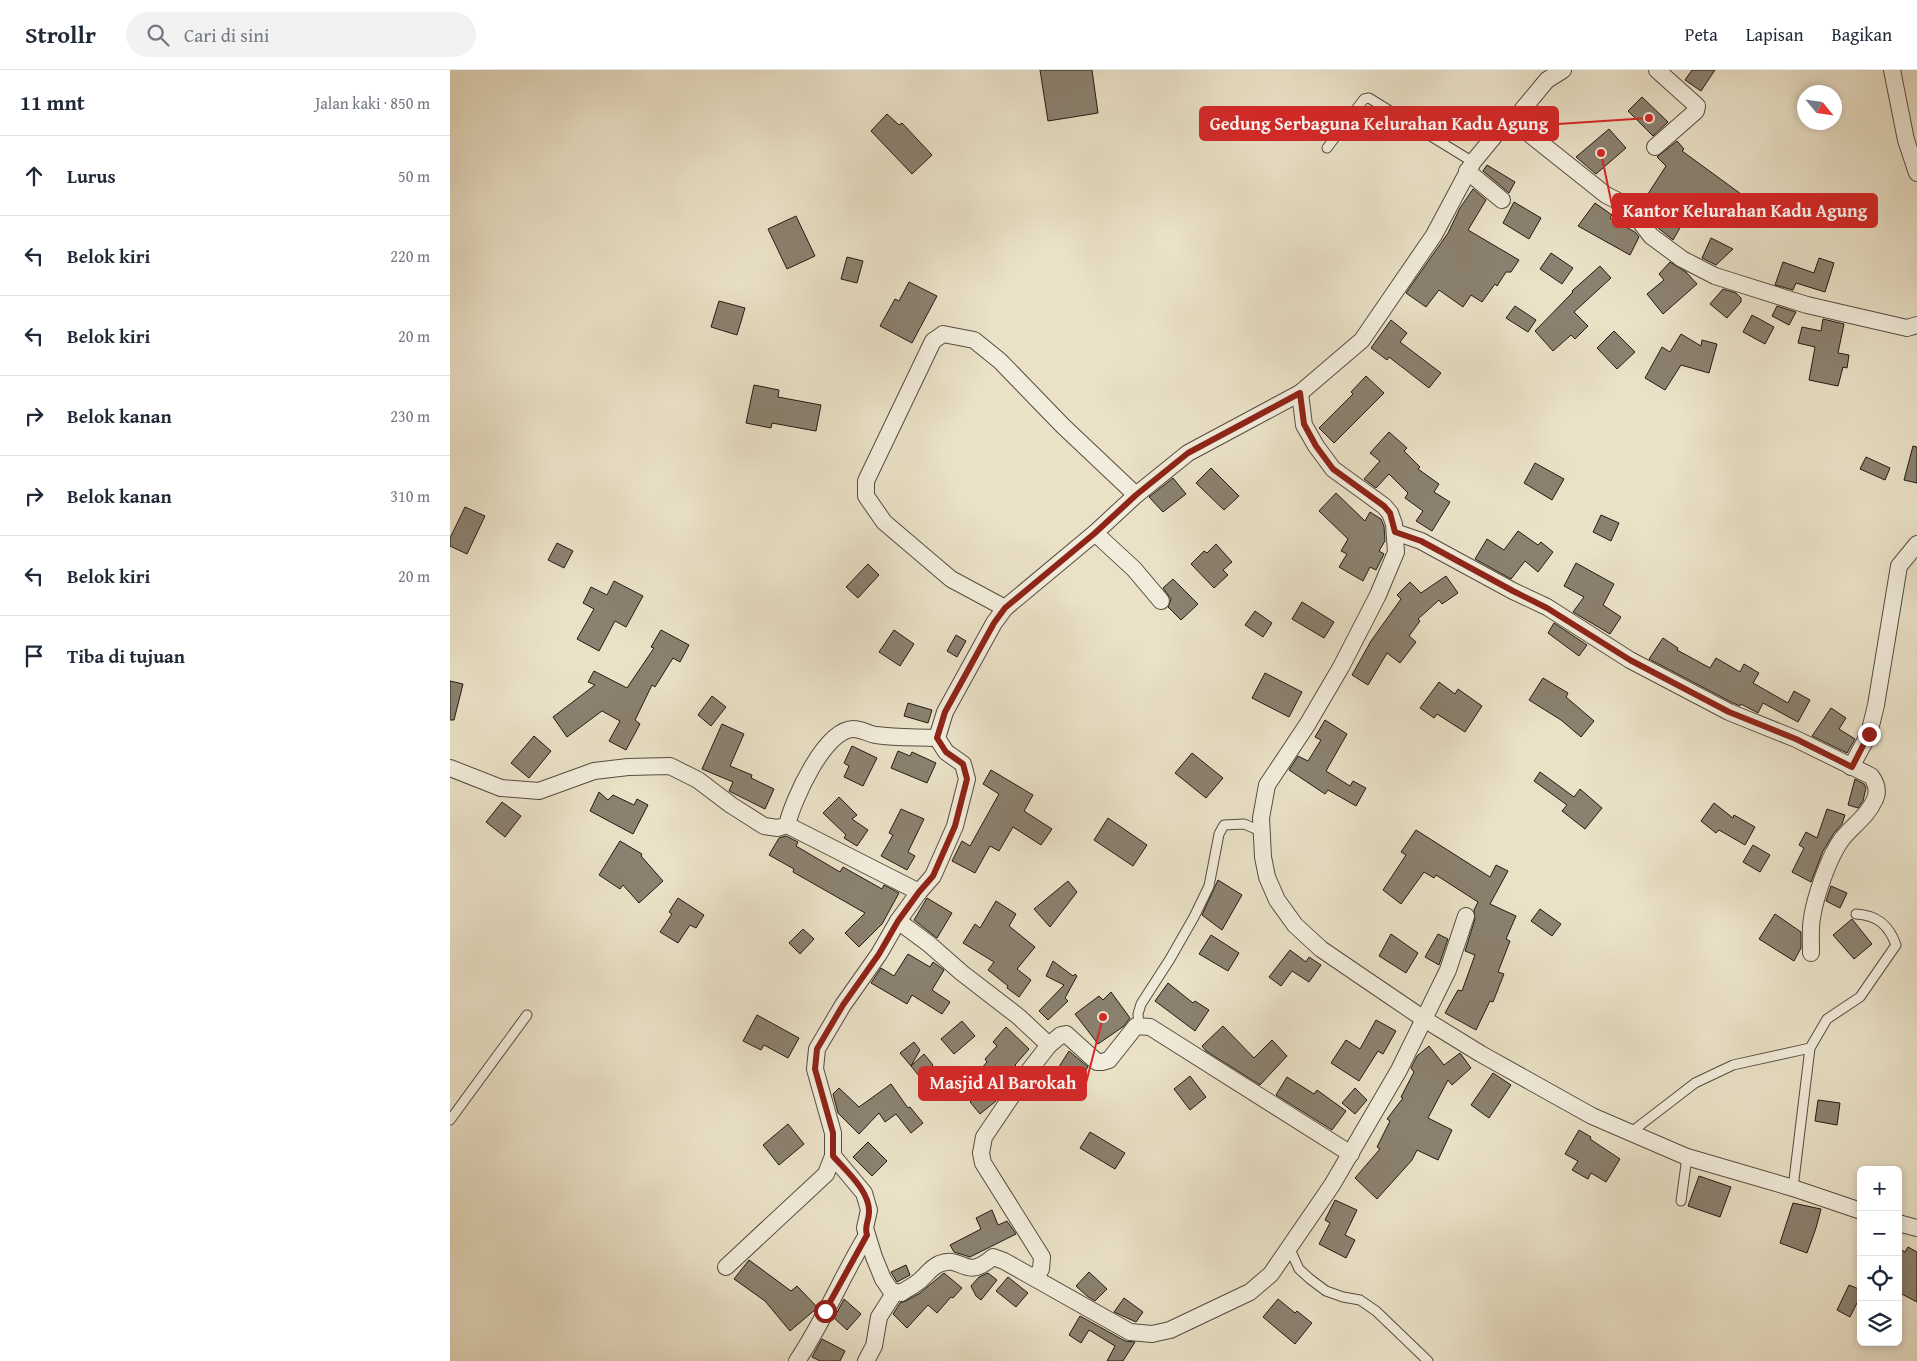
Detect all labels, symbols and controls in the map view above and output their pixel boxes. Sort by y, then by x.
search box [126,12,476,57]
text: Strollr [25,17,96,52]
icon: search [144,21,172,49]
text: Cari di sini [184,21,269,49]
text: Peta [1685,21,1718,48]
text: Lapisan [1746,21,1804,48]
text: Bagikan [1832,21,1892,48]
north arrow [1797,85,1842,130]
text: 11 mnt [20,87,85,118]
text: Jalan kaki · 850 m [315,91,430,115]
callout: Gedung Serbaguna Kelurahan Kadu Agung [1200,107,1558,140]
text: Gedung Serbaguna Kelurahan Kadu Agung [1210,110,1549,137]
icon: ahead [20,162,48,190]
text: Lurus [67,162,116,190]
text: 50 m [398,164,430,188]
callout: Kantor Kelurahan Kadu Agung [1613,194,1877,227]
text: Kantor Kelurahan Kadu Agung [1623,197,1868,224]
icon: left [20,242,48,270]
text: Belok kiri [67,242,150,270]
text: 220 m [390,244,430,268]
icon: left [20,322,48,350]
text: Belok kiri [67,322,150,350]
text: 20 m [398,324,430,348]
icon: right [20,402,48,430]
text: Belok kanan [67,402,172,430]
text: 230 m [390,404,430,428]
icon: right [20,482,48,510]
text: Belok kanan [67,482,172,510]
text: 310 m [390,484,430,508]
icon: left [20,562,48,590]
text: Belok kiri [67,562,150,590]
text: 20 m [398,564,430,588]
icon: arrive [20,642,48,670]
text: Tiba di tujuan [67,642,185,670]
route end [1858,723,1881,746]
callout: Masjid Al Barokah [919,1067,1086,1100]
text: Masjid Al Barokah [930,1069,1077,1096]
map controls [1857,1166,1902,1346]
button: + [1857,1166,1902,1211]
button: − [1857,1211,1902,1256]
button: locate [1857,1256,1902,1301]
route start [814,1300,837,1323]
button: layers [1857,1301,1902,1346]

